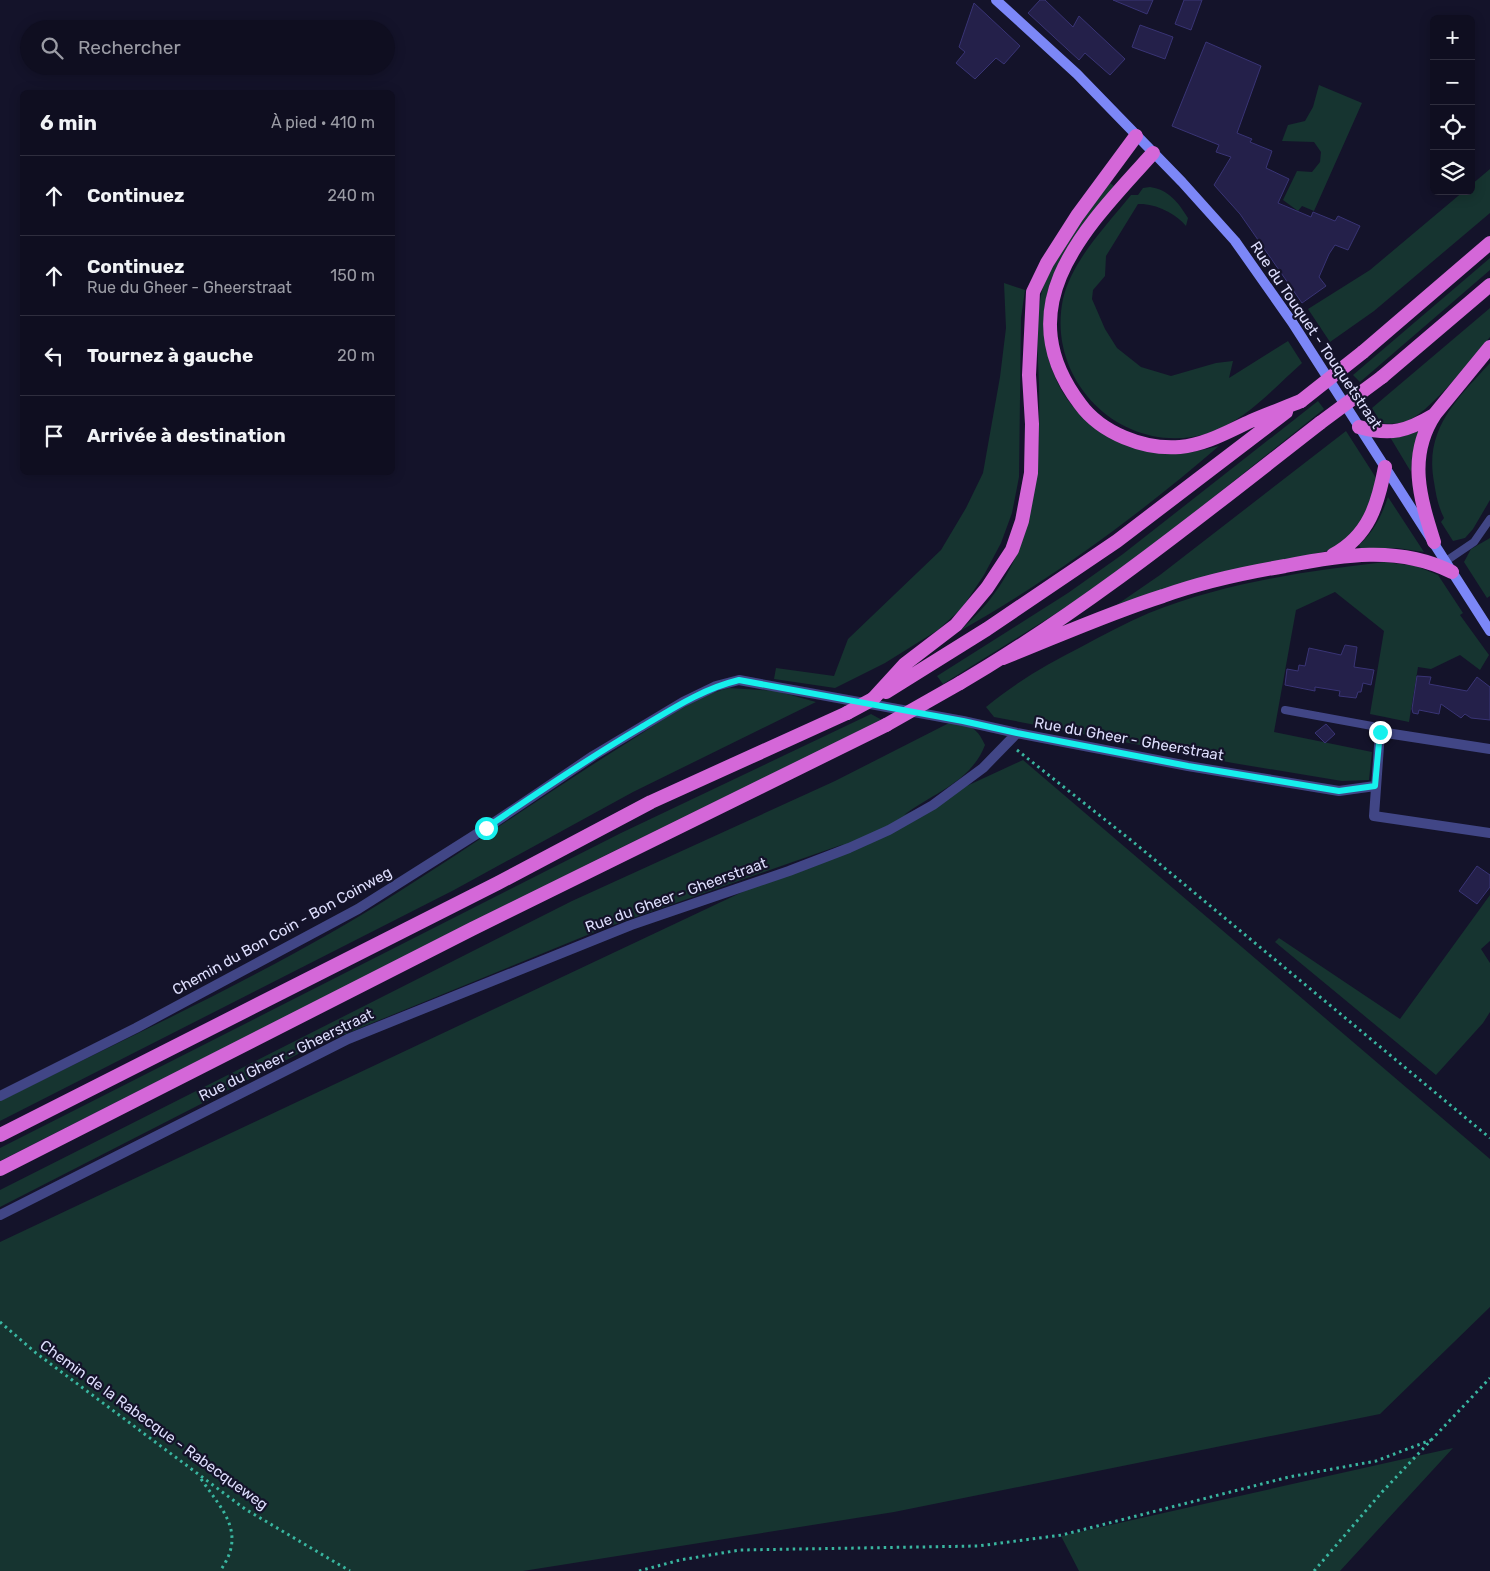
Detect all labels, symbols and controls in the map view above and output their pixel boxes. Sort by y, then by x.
map controls [1430,15,1475,195]
button: + [1430,15,1475,60]
search box [20,20,395,75]
icon: search [38,34,66,62]
text: Rechercher [78,36,181,59]
button: − [1430,60,1475,105]
button: locate [1430,105,1475,150]
text: 6 min [40,110,97,135]
text: À pied · 410 m [271,113,375,132]
button: layers [1430,150,1475,195]
icon: ahead [40,182,68,210]
text: Continuez [87,184,185,207]
text: 240 m [328,186,375,205]
street label: Rue du Touquet - Touquetstraat [1246,238,1386,432]
text: Continuez [87,255,185,278]
icon: ahead [40,262,68,290]
text: 150 m [330,266,375,285]
text: Rue du Gheer - Gheerstraat [87,278,292,297]
icon: left [40,342,68,370]
text: Tournez à gauche [87,344,253,367]
text: 20 m [337,346,375,365]
icon: arrive [40,422,68,450]
text: Arrivée à destination [87,424,286,447]
street label: Rue du Gheer - Gheerstraat [1033,713,1225,765]
route end [1369,721,1392,744]
route start [475,817,498,840]
street label: Rue du Gheer - Gheerstraat [583,854,769,936]
street label: Chemin du Bon Coin - Bon Coinweg [169,863,395,999]
street label: Rue du Gheer - Gheerstraat [196,1005,376,1105]
street label: Chemin de la Rabecque - Rabecqueweg [36,1336,272,1514]

